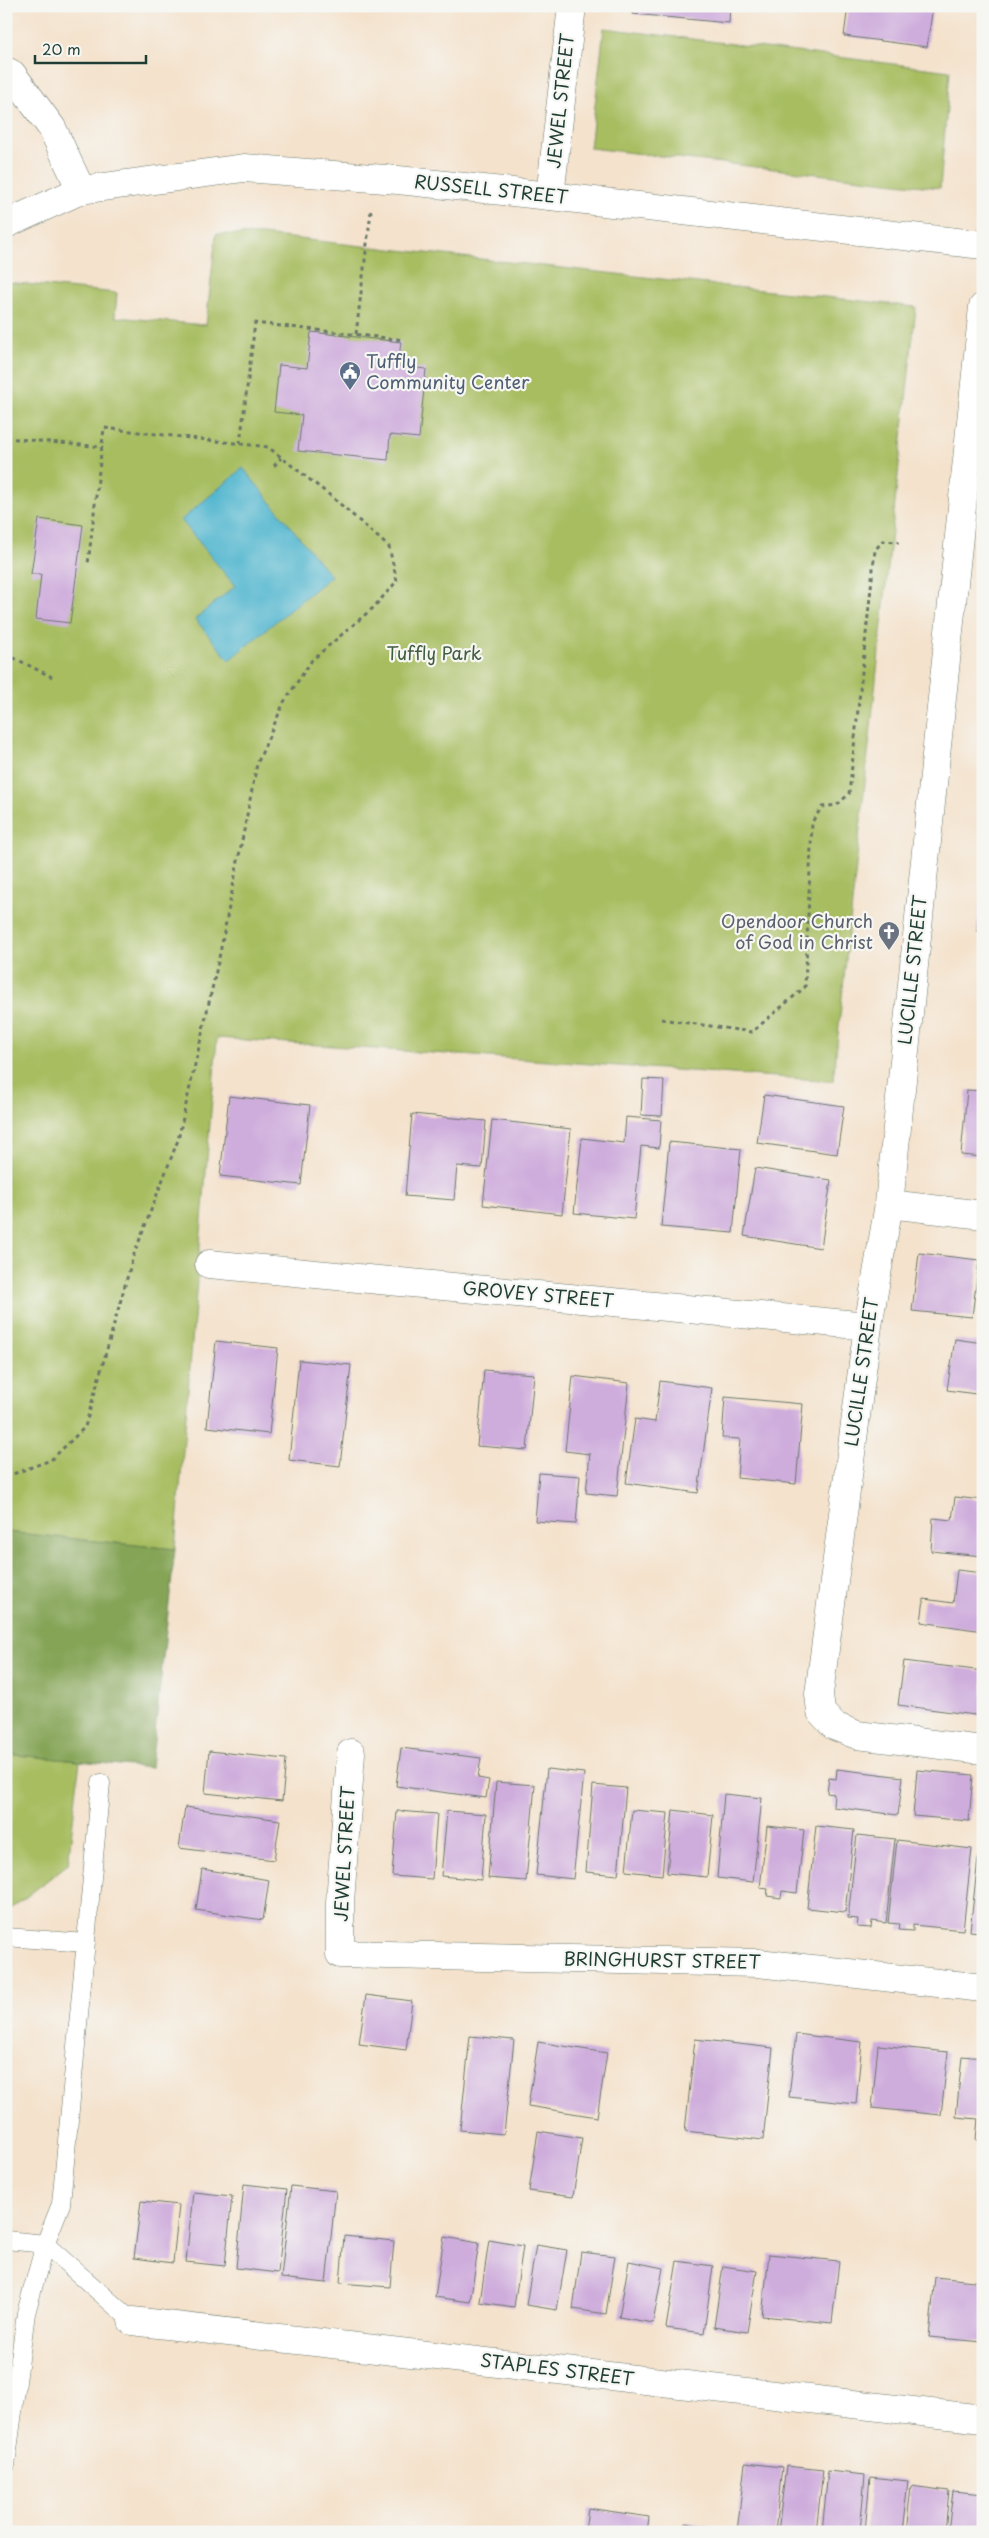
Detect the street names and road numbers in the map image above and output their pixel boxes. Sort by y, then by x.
street label: JEWEL STREET [539,31,580,170]
street label: RUSSELL STREET [413,167,570,210]
street label: LUCILLE STREET [890,893,933,1046]
street label: GROVEY STREET [462,1273,615,1314]
street label: LUCILLE STREET [837,1295,884,1448]
street label: JEWEL STREET [326,1785,361,1922]
street label: BRINGHURST STREET [563,1944,762,1975]
street label: STAPLES STREET [479,2346,636,2391]

